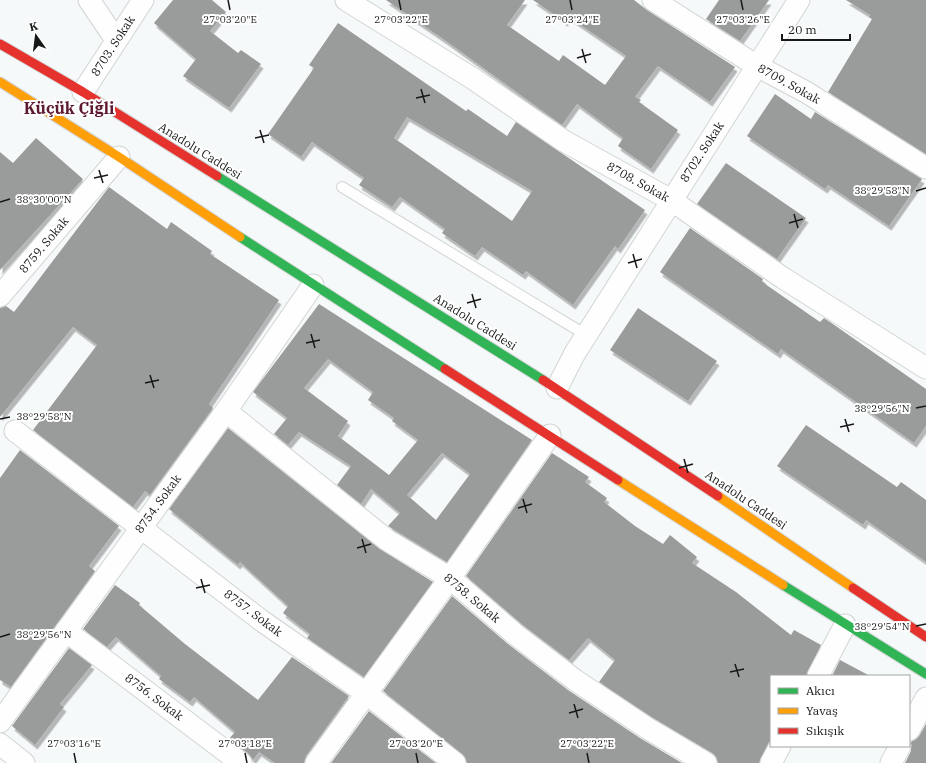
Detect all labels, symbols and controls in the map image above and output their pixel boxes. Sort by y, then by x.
street label: 8703. Sokak [87,13,138,79]
text: 27°03'20"E [203,13,257,26]
text: 27°03'22"E [374,13,428,26]
text: 27°03'24"E [545,13,599,26]
text: 27°03'26"E [716,13,770,26]
north arrow [16,16,56,56]
scale bar [782,16,850,42]
text: K [28,18,40,34]
text: 20 m [788,22,817,37]
street label: 8709. Sokak [755,60,823,107]
district label: Küçük Çiğli [24,98,114,118]
street label: Anadolu Caddesi [156,119,245,182]
street label: 8702. Sokak [676,119,727,185]
street label: 8708. Sokak [604,158,672,205]
text: 38°29'58"N [855,184,910,197]
text: 38°30'00"N [17,193,72,206]
street label: 8759. Sokak [16,213,72,276]
street label: Anadolu Caddesi [431,290,520,353]
text: 38°29'56"N [855,402,910,415]
text: 38°29'58"N [17,410,72,423]
street label: Anadolu Caddesi [703,467,790,533]
street label: 8754. Sokak [131,471,184,536]
street label: 8758. Sokak [441,570,504,626]
street label: 8757. Sokak [221,586,285,639]
text: 38°29'54"N [855,620,910,633]
text: 38°29'56"N [17,628,72,641]
street label: 8756. Sokak [122,670,186,723]
legend [770,675,910,747]
text: Akıcı [806,683,835,698]
text: Yavaş [806,703,838,718]
text: Sıkışık [806,723,844,738]
text: 27°03'16"E [47,737,101,750]
text: 27°03'18"E [218,737,272,750]
text: 27°03'20"E [389,737,443,750]
text: 27°03'22"E [560,737,614,750]

